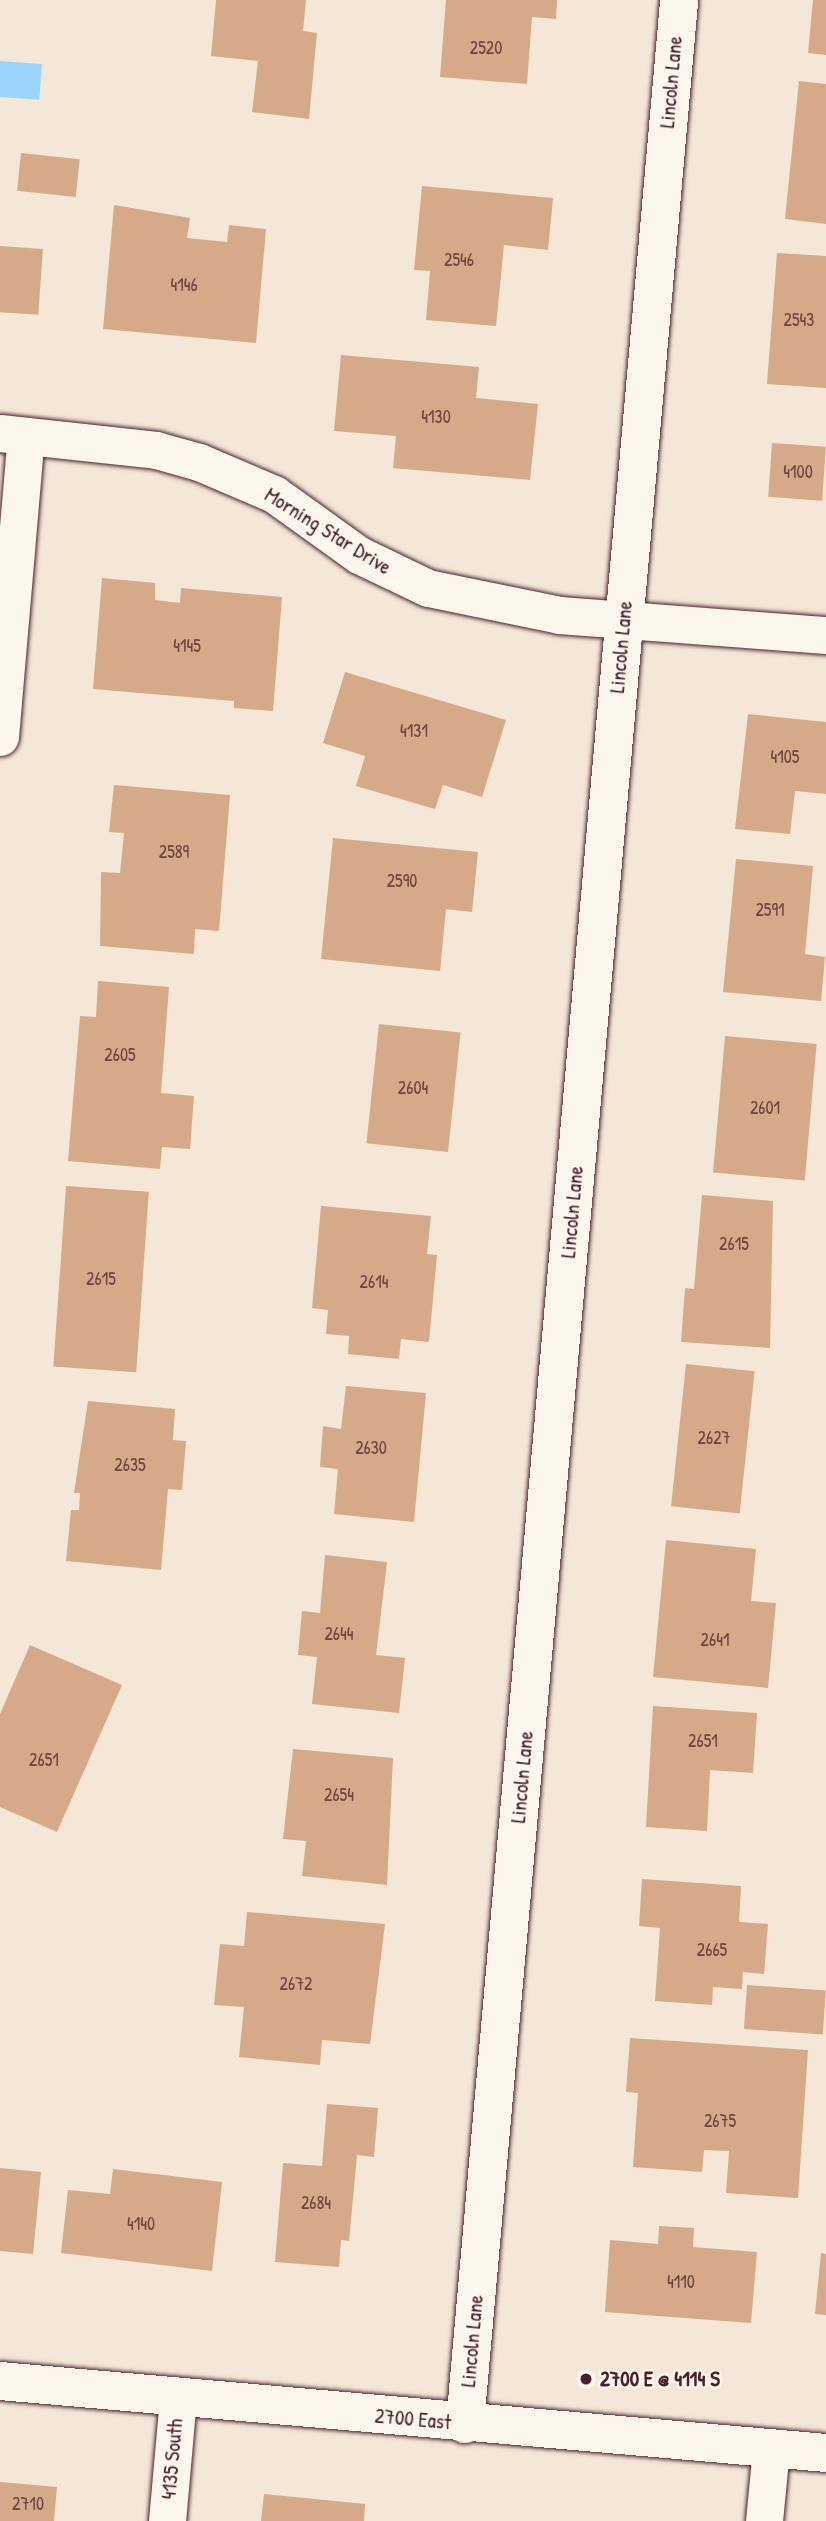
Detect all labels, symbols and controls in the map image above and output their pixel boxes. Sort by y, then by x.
street label: Lincoln Lane [654,35,688,129]
house number: 2520 [470,37,502,59]
house number: 2546 [444,249,474,271]
house number: 4146 [170,274,198,296]
house number: 2543 [784,309,814,331]
house number: 4130 [421,406,451,428]
house number: 4100 [783,461,813,483]
street label: Morning Star Drive [260,482,396,580]
street label: Lincoln Lane [604,600,638,694]
house number: 4145 [173,635,201,657]
house number: 4131 [400,720,428,742]
house number: 4105 [771,746,799,768]
house number: 2589 [159,841,189,863]
house number: 2590 [387,870,417,892]
house number: 2591 [755,899,785,921]
house number: 2605 [104,1044,136,1066]
house number: 2604 [398,1077,428,1099]
house number: 2601 [750,1097,780,1119]
street label: Lincoln Lane [555,1165,589,1259]
house number: 2615 [719,1233,749,1255]
house number: 2615 [86,1268,116,1290]
house number: 2614 [360,1271,388,1293]
house number: 2627 [698,1427,730,1449]
house number: 2630 [355,1437,387,1459]
house number: 2635 [114,1454,146,1476]
house number: 2644 [324,1623,354,1645]
house number: 2641 [701,1629,729,1651]
street label: Lincoln Lane [505,1730,539,1824]
house number: 2651 [688,1730,718,1752]
house number: 2651 [29,1749,59,1771]
house number: 2654 [324,1784,354,1806]
house number: 2665 [697,1939,727,1961]
house number: 2672 [280,1973,312,1995]
house number: 2675 [704,2110,736,2132]
house number: 2684 [301,2192,331,2214]
house number: 4140 [127,2213,155,2235]
house number: 4110 [667,2271,695,2293]
street label: Lincoln Lane [455,2294,489,2388]
place label: 2700 E @ 4114 S [600,2366,720,2392]
marker: 2700 E @ 4114 S [578,2371,594,2387]
street label: 2700 East [374,2403,452,2435]
street label: 4135 South [156,2417,188,2501]
house number: 2710 [12,2493,44,2515]

